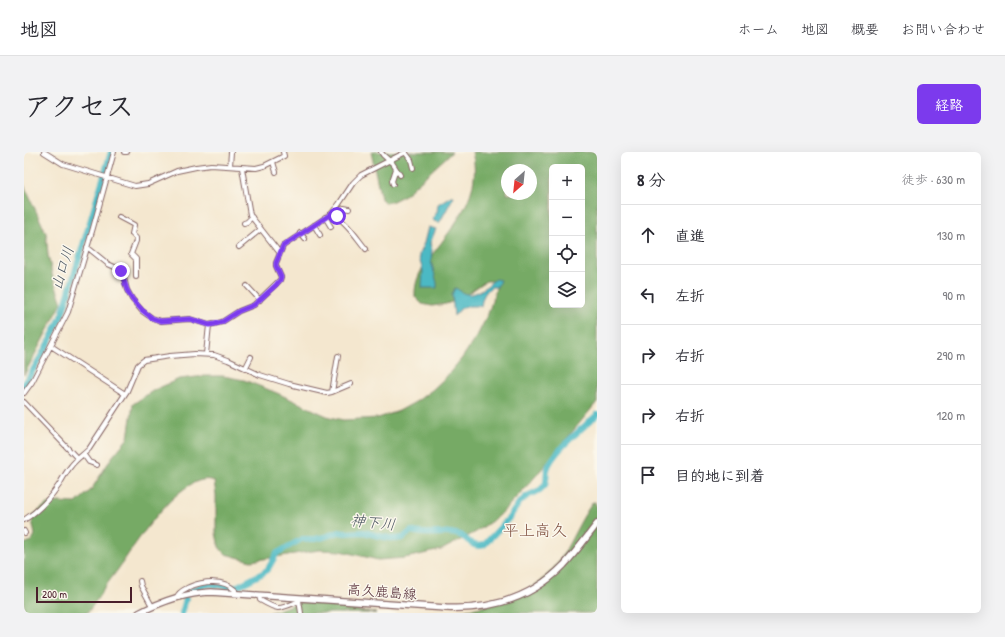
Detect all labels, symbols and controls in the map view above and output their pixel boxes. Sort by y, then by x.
text: 地図 [20,16,58,42]
text: ホーム [738,19,779,38]
text: 地図 [801,19,829,38]
text: 概要 [851,19,879,38]
text: お問い合わせ [901,19,985,38]
button: 経路 [917,84,981,124]
text: アクセス [24,87,134,125]
north arrow [501,164,537,200]
map controls [549,164,585,308]
button: + [549,164,585,200]
text: 8 分 [637,168,665,191]
text: 徒歩 · 630 m [902,170,965,188]
button: − [549,200,585,236]
route start [328,207,346,225]
icon: ahead [637,224,659,246]
text: 直進 [675,225,705,246]
text: 130 m [937,226,965,244]
button: locate [549,236,585,272]
water label: 山口川 [45,243,79,293]
route end [112,262,130,280]
button: layers [549,272,585,308]
icon: left [637,284,659,306]
text: 左折 [675,285,705,306]
text: 90 m [943,286,965,304]
icon: right [637,344,659,366]
text: 右折 [675,345,705,366]
text: 290 m [936,346,965,364]
icon: right [637,404,659,426]
text: 右折 [675,405,705,426]
text: 120 m [937,406,965,424]
icon: arrive [637,464,659,486]
text: 目的地に到着 [675,465,765,486]
water label: 神下川 [350,509,396,535]
district label: 平上高久 [503,519,567,541]
street label: 高久鹿島線 [346,579,418,603]
scale bar [36,585,132,604]
text: 200 m [42,587,67,601]

